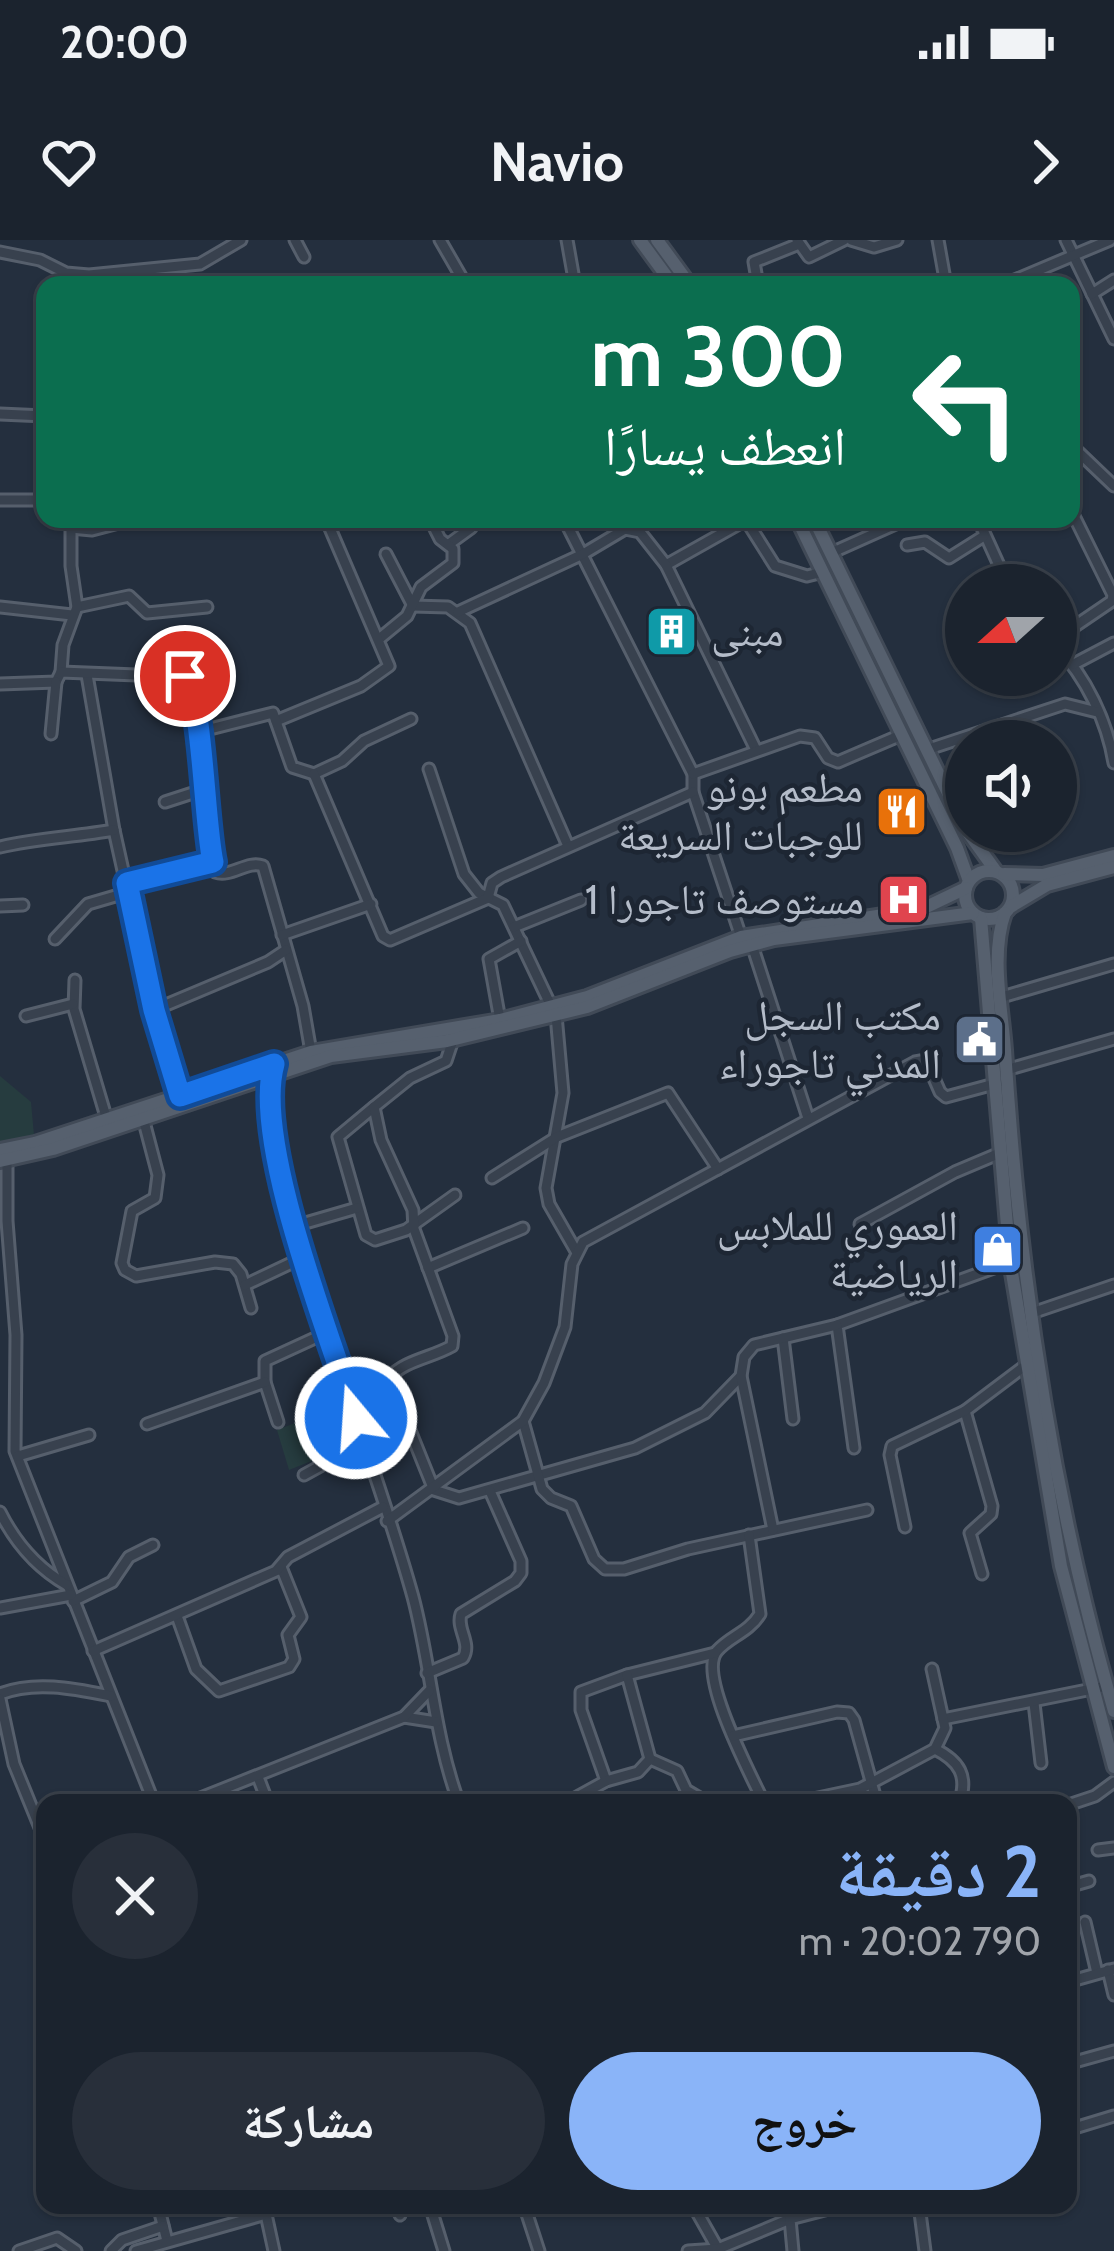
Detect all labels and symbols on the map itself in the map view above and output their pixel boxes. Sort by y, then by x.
north arrow [945,564,1077,696]
building icon: مبنى [644,603,700,659]
place label: مبنى [711,605,784,657]
pin [134,625,236,727]
place label: مطعم بونو للوجبات السريعة [618,761,863,861]
restaurant icon: مطعم بونو للوجبات السريعة [874,783,930,839]
hospital icon: مستوصف تاجورا 1 [875,871,931,927]
place label: مستوصف تاجورا 1 [585,873,864,925]
place label: مكتب السجل المدني تاجوراء [719,989,941,1097]
public building icon: مكتب السجل المدني تاجوراء [952,1011,1008,1067]
place label: العموري للملابس الرياضية [717,1199,958,1299]
shop icon: العموري للملابس الرياضية [969,1221,1025,1277]
position arrow [293,1355,419,1481]

